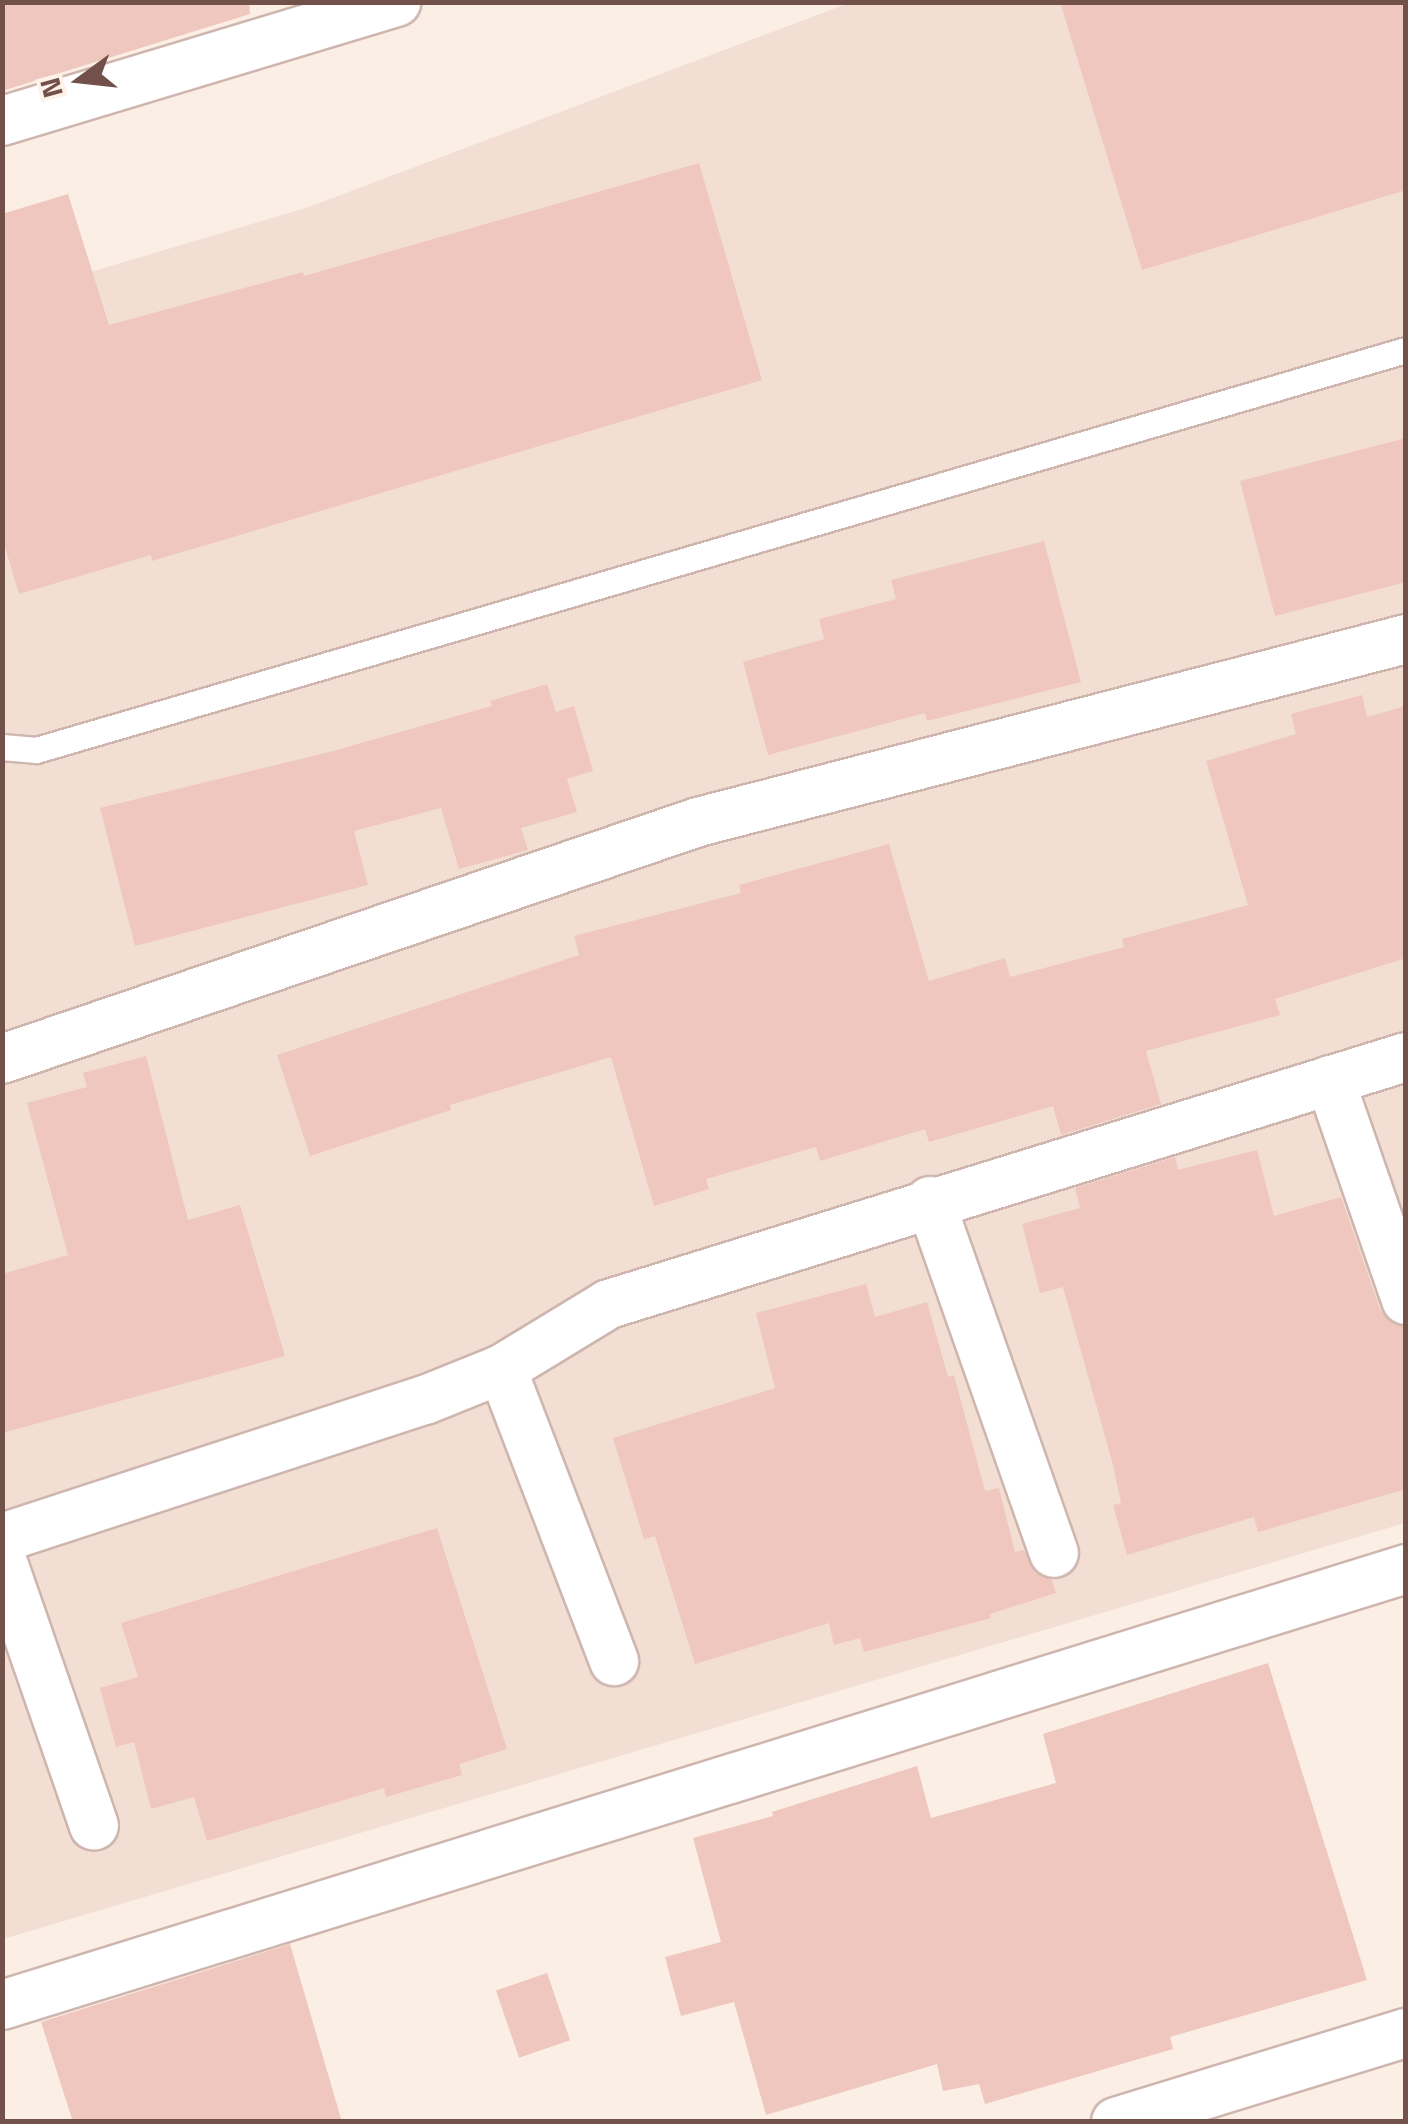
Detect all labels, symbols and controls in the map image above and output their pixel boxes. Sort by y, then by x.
north arrow [30,30,130,130]
text: N [27,73,74,103]

